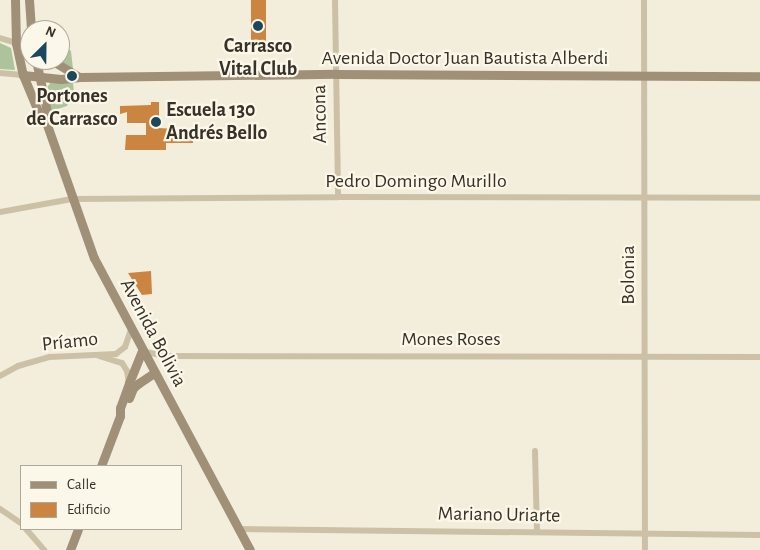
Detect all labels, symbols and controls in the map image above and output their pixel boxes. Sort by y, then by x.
north arrow [20,20,70,70]
marker: Carrasco Vital Club [252,20,264,32]
text: N [43,24,58,40]
place label: Carrasco Vital Club [219,34,297,81]
street label: Avenida Doctor Juan Bautista Alberdi [322,46,608,70]
marker: Portones de Carrasco [66,70,78,82]
place label: Portones de Carrasco [26,84,118,131]
street label: Ancona [307,85,333,143]
place label: Escuela 130 Andrés Bello [166,98,267,145]
marker: Escuela 130 Andrés Bello [150,116,162,128]
street label: Pedro Domingo Murillo [325,169,507,193]
street label: Bolonia [616,245,640,305]
street label: Avenida Bolivia [114,275,192,391]
street label: Príamo [41,327,99,357]
street label: Mones Roses [401,327,501,351]
legend [20,465,182,530]
text: Calle [67,477,96,492]
text: Edificio [67,502,110,517]
street label: Mariano Uriarte [437,502,561,528]

